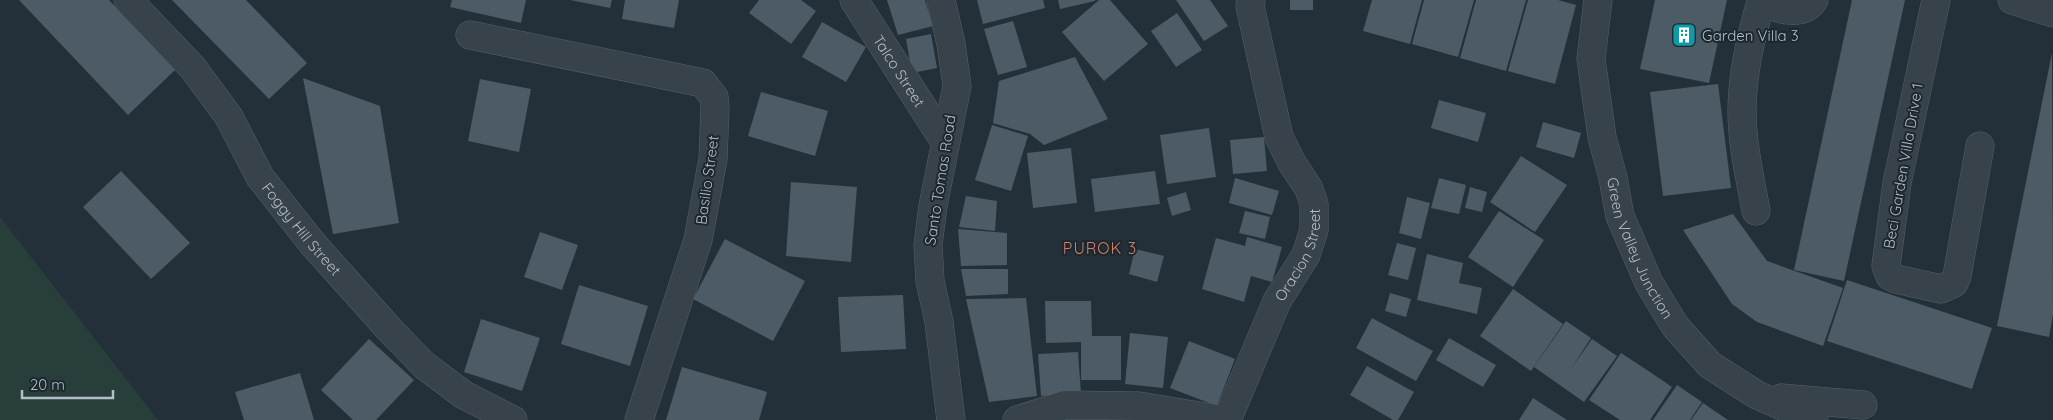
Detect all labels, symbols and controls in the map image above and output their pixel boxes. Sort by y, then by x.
building icon: Garden Villa 3 [1671,22,1697,48]
place label: Garden Villa 3 [1702,26,1799,45]
street label: Talco Street [869,31,929,110]
street label: Beci Garden Villa Drive 1 [1879,82,1927,250]
street label: Santo Tomas Road [920,113,960,247]
street label: Basilio Street [691,134,723,226]
street label: Green Valley Junction [1604,176,1678,322]
street label: Foggy Hill Street [258,178,346,279]
street label: Oracion Street [1270,209,1324,304]
district label: PUROK 3 [1063,238,1137,258]
scale bar [22,368,114,400]
text: 20 m [30,375,65,394]

